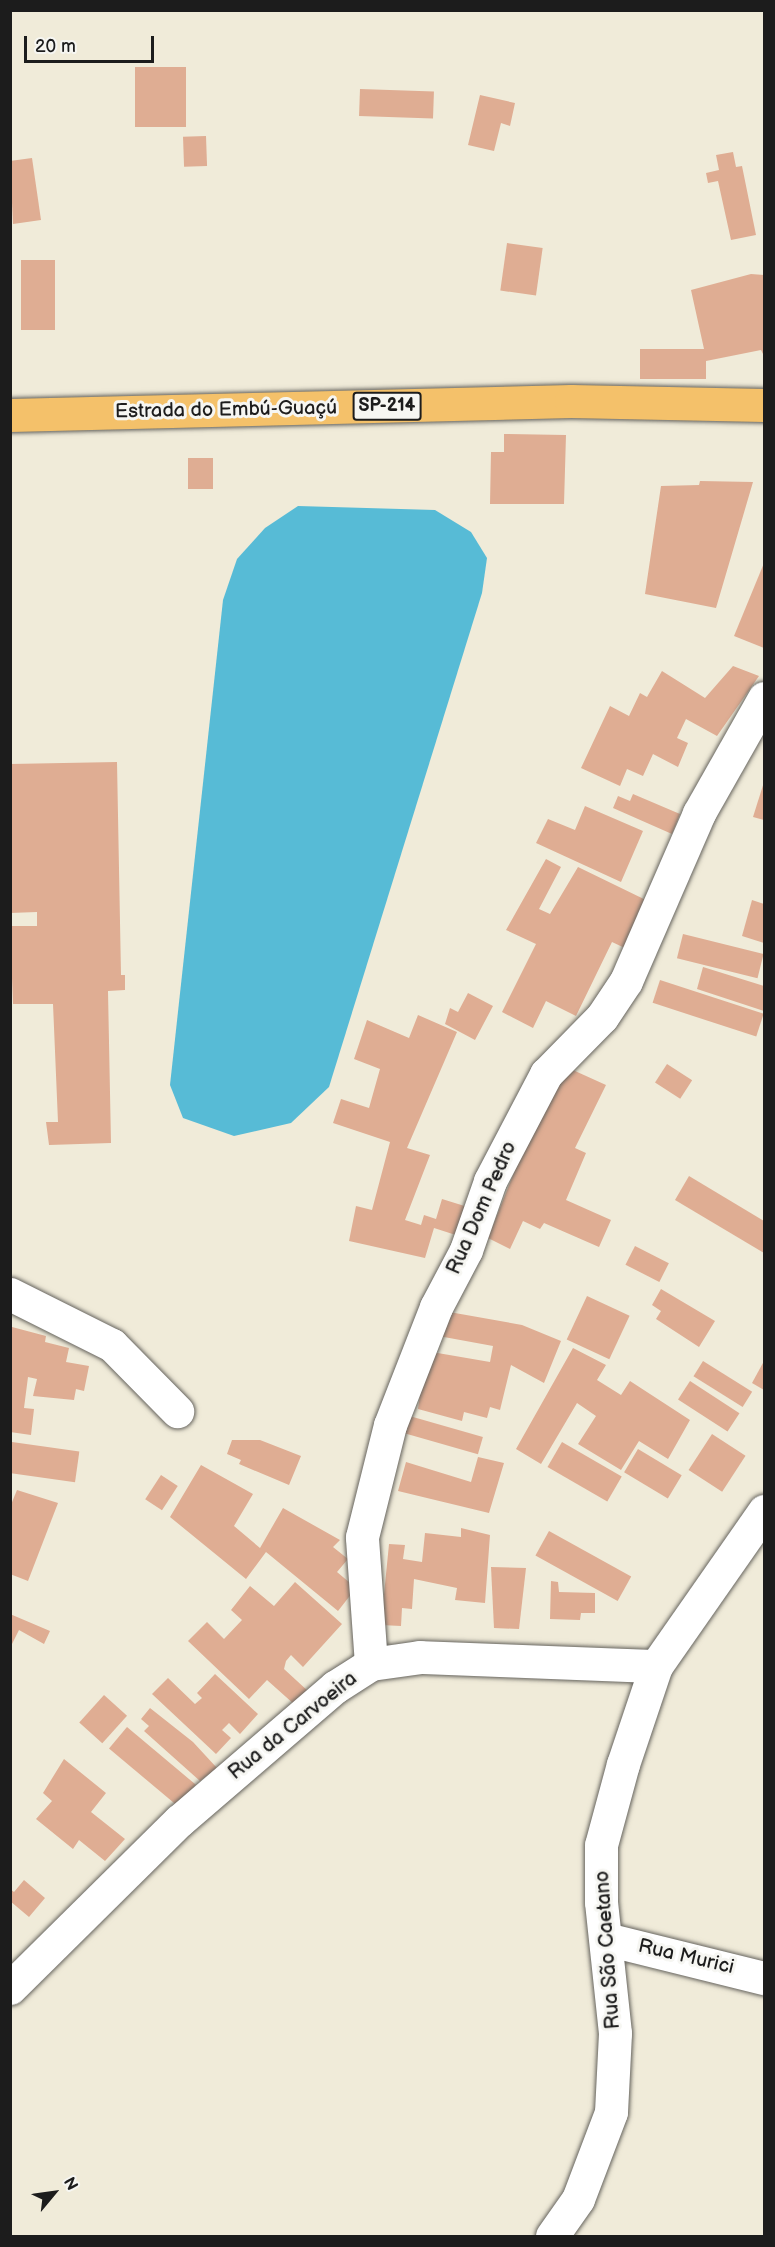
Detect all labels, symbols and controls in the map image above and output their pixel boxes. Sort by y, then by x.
scale bar [27,24,158,62]
text: 20 m [35,36,76,57]
road number: SP-214 [352,391,422,421]
street label: Estrada do Embú-Guaçú [115,396,337,424]
street label: Rua Dom Pedro [442,1138,522,1278]
street label: Rua da Carvoeira [224,1667,362,1785]
street label: Rua São Caetano [590,1870,626,2030]
street label: Rua Murici [636,1934,736,1980]
north arrow [24,2163,84,2223]
text: N [59,2174,81,2194]

